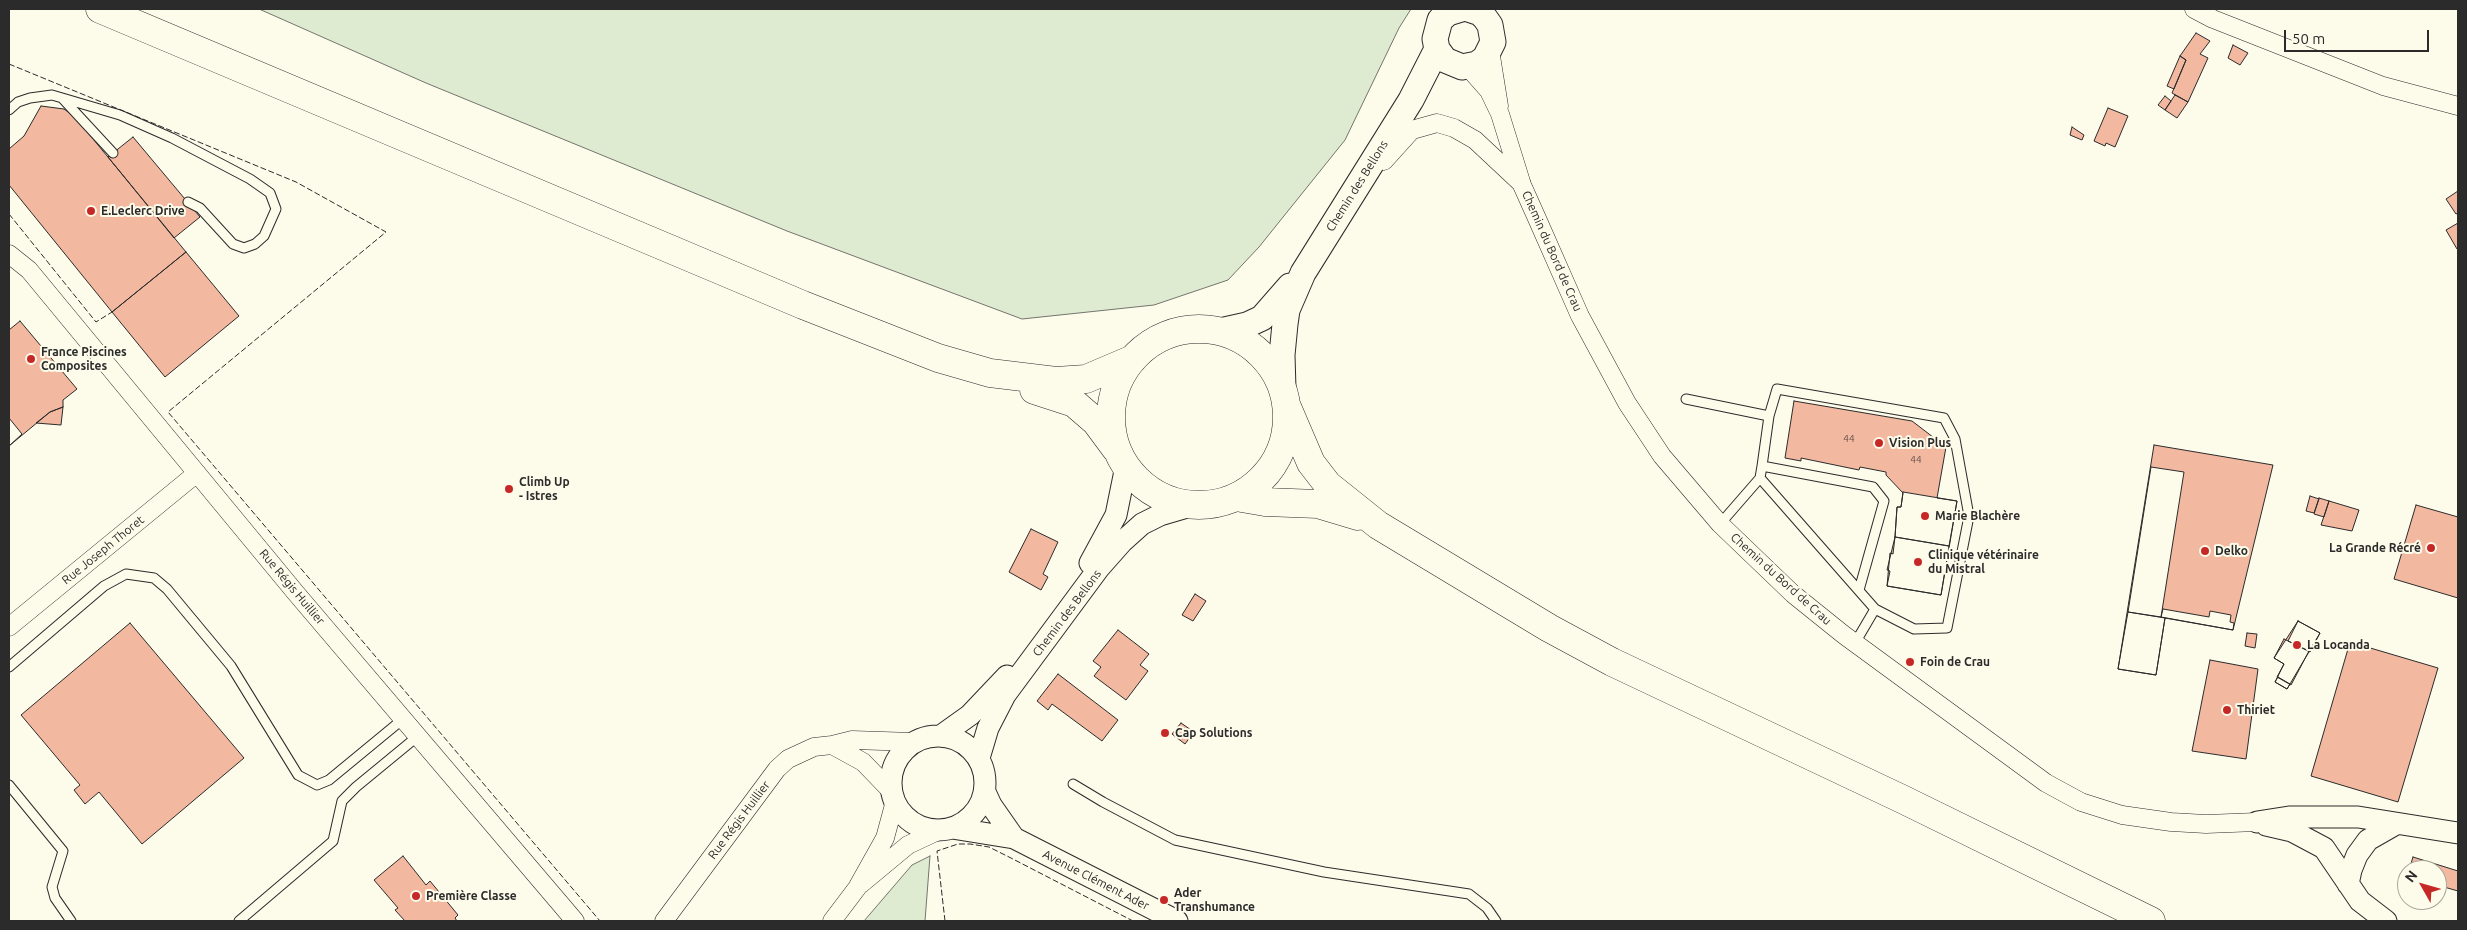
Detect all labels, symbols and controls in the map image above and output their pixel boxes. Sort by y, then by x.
scale bar [2287,20,2432,52]
text: 50 m [2292,30,2325,47]
street label: Chemin des Bellons [1323,138,1391,234]
street label: Chemin du Bord de Crau [1519,188,1585,314]
place label: E.Leclerc Drive [101,204,185,218]
marker: E.Leclerc Drive [85,205,97,217]
place label: France Piscines Composites [41,345,127,373]
marker: France Piscines Composites [25,353,37,365]
house number: 44 [1843,433,1855,445]
place label: Vision Plus [1889,436,1951,450]
marker: Vision Plus [1873,437,1885,449]
house number: 44 [1910,454,1922,466]
place label: Climb Up - Istres [519,475,570,503]
marker: Climb Up - Istres [503,483,515,495]
place label: Marie Blachère [1935,509,2020,523]
marker: Marie Blachère [1919,510,1931,522]
street label: Rue Joseph Thoret [59,512,147,588]
street label: Chemin du Bord de Crau [1728,530,1834,628]
place label: La Grande Récré [2329,541,2421,555]
marker: La Grande Récré [2425,542,2437,554]
place label: Delko [2215,544,2248,558]
marker: Delko [2199,545,2211,557]
street label: Rue Régis Huillier [256,546,328,628]
place label: Clinique vétérinaire du Mistral [1928,548,2039,576]
marker: Clinique vétérinaire du Mistral [1912,556,1924,568]
street label: Chemin des Bellons [1030,567,1104,659]
place label: La Locanda [2307,638,2370,652]
marker: La Locanda [2291,639,2303,651]
place label: Foin de Crau [1920,655,1990,669]
marker: Foin de Crau [1904,656,1916,668]
place label: Thiriet [2237,703,2275,717]
marker: Thiriet [2221,704,2233,716]
place label: Cap Solutions [1175,726,1252,740]
marker: Cap Solutions [1159,727,1171,739]
street label: Rue Régis Huillier [705,778,773,862]
street label: Avenue Clément Ader [1040,847,1152,913]
north arrow [2397,860,2447,910]
text: N [2401,867,2420,885]
place label: Ader Transhumance [1174,886,1255,914]
place label: Première Classe [426,889,517,903]
marker: Première Classe [410,890,422,902]
marker: Ader Transhumance [1158,894,1170,906]

